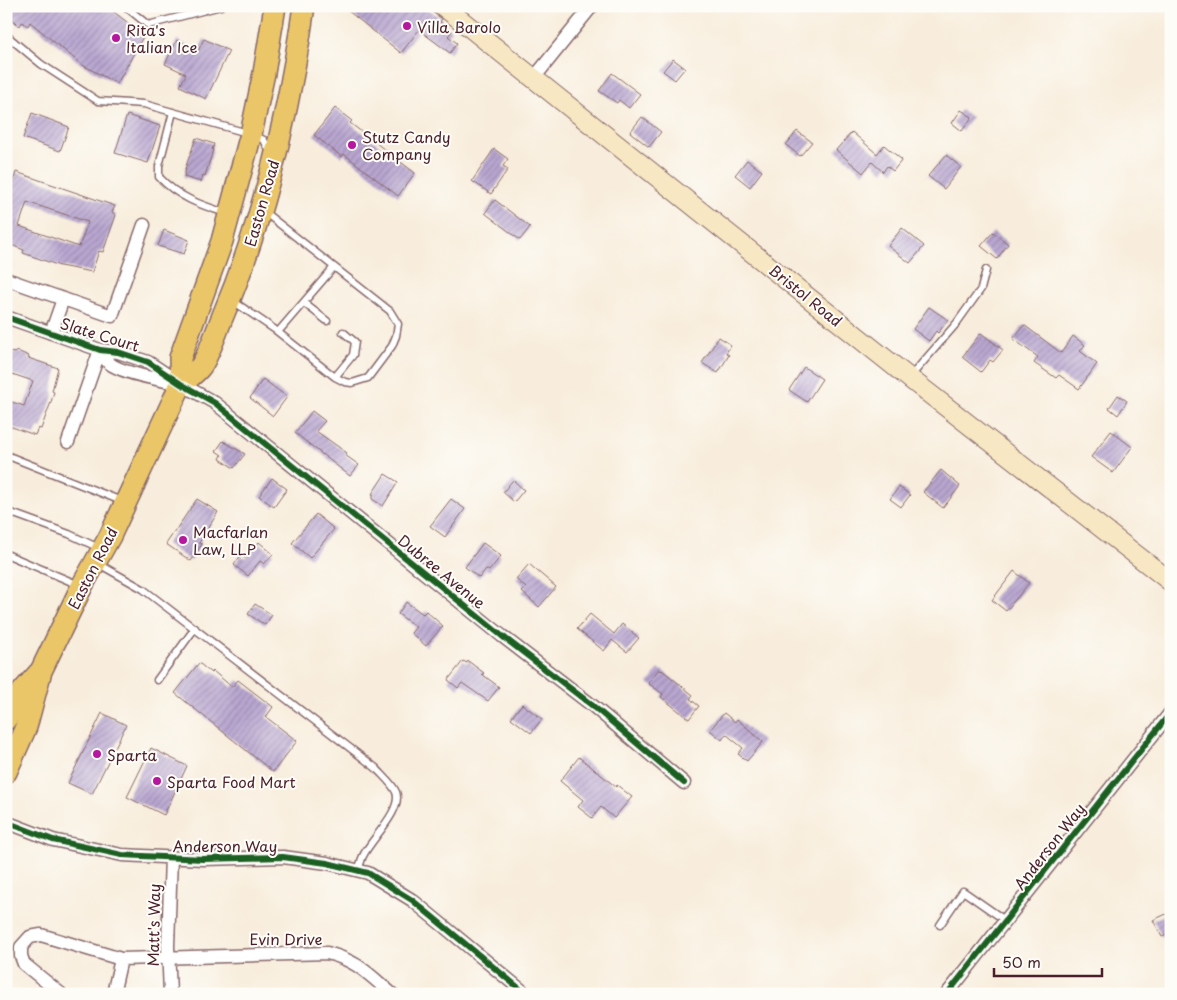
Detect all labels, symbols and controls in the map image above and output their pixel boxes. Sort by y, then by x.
place label: Villa Barolo [417,15,501,38]
place label: Rita's Italian Ice [126,18,197,58]
marker: Villa Barolo [401,20,413,32]
marker: Rita's Italian Ice [110,32,122,44]
place label: Stutz Candy Company [362,125,451,165]
marker: Stutz Candy Company [346,139,358,151]
street label: Easton Road [238,157,284,249]
street label: Bristol Road [764,258,848,332]
street label: Slate Court [58,311,142,357]
place label: Macfarlan Law, LLP [193,520,268,560]
street label: Easton Road [61,523,123,613]
street label: Dubree Avenue [393,528,491,614]
marker: Macfarlan Law, LLP [177,534,189,546]
place label: Sparta [107,743,158,766]
marker: Sparta [91,748,103,760]
place label: Sparta Food Mart [167,770,296,793]
marker: Sparta Food Mart [151,775,163,787]
street label: Anderson Way [1008,798,1090,894]
street label: Anderson Way [173,834,277,857]
street label: Matt's Way [141,883,165,967]
street label: Evin Drive [249,927,323,950]
scale bar [994,945,1102,977]
text: 50 m [1002,950,1041,973]

